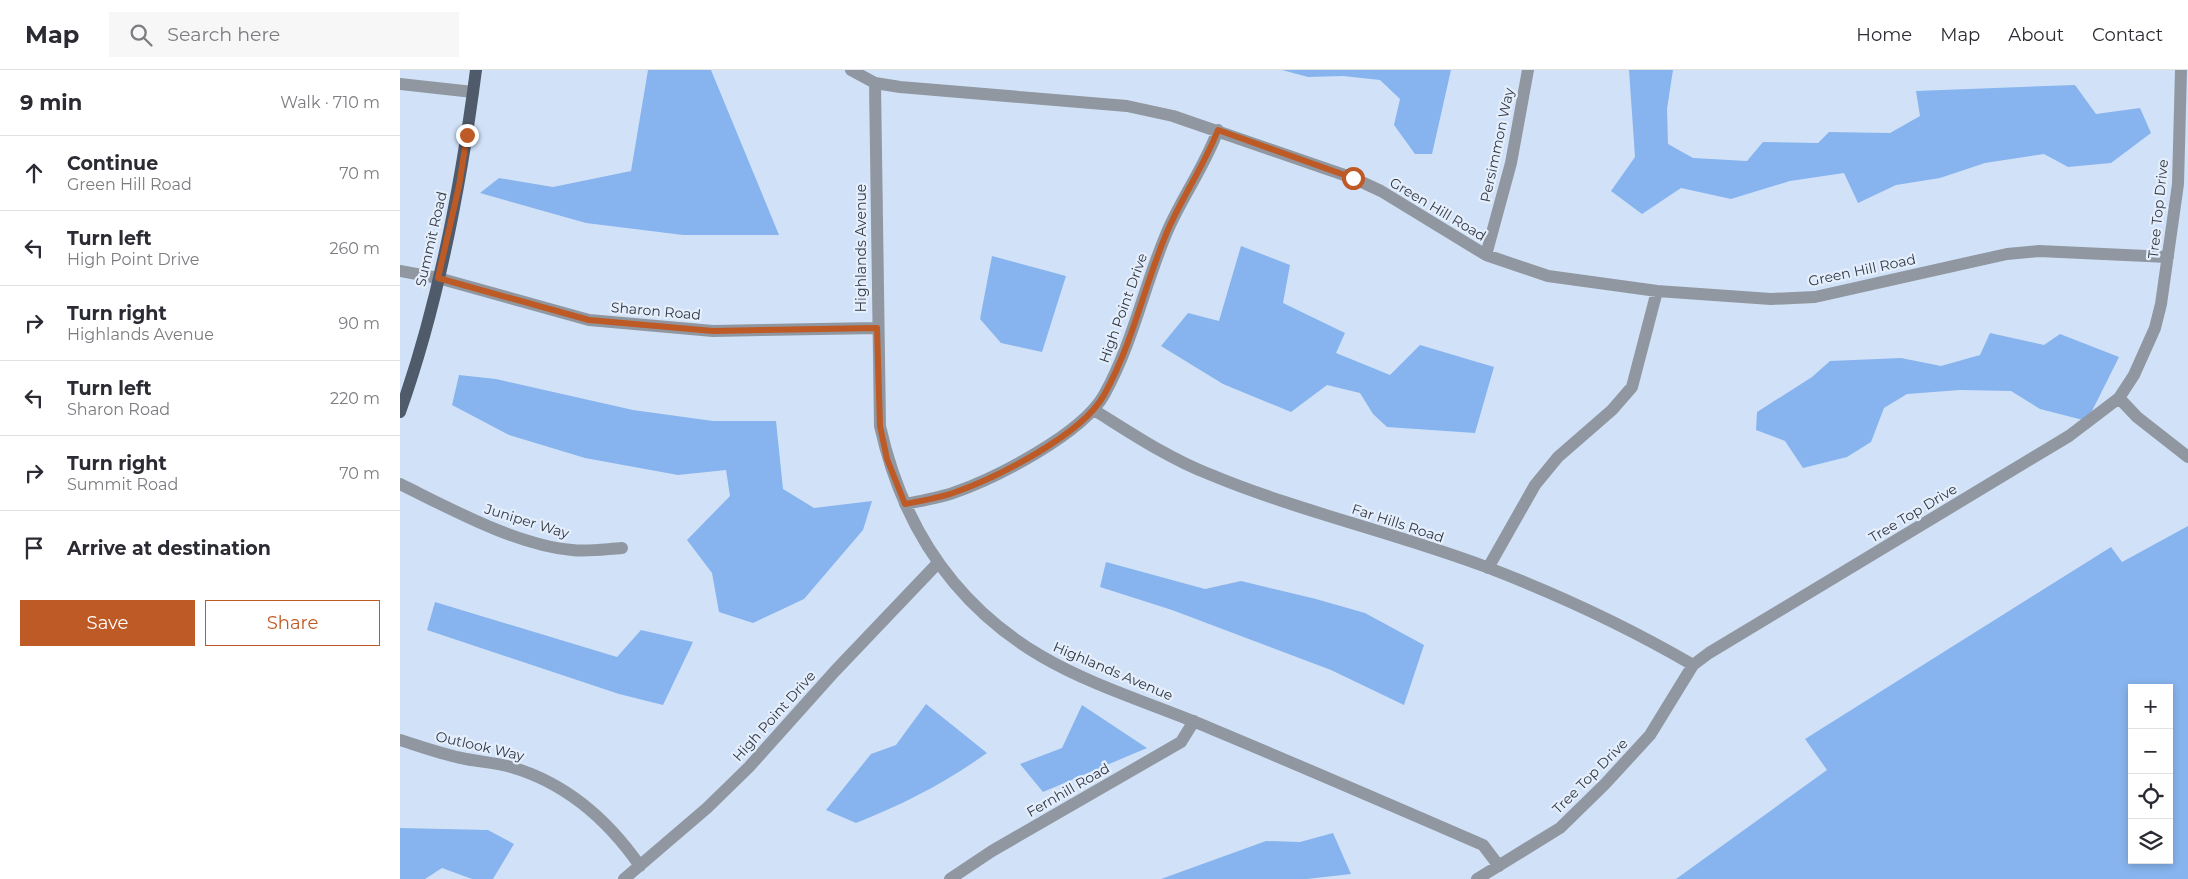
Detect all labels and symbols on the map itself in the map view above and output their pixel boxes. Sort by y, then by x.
street label: Persimmon Way [1476,86,1518,204]
route end [456,124,479,147]
street label: Tree Top Drive [2144,158,2172,260]
route start [1342,167,1365,190]
street label: Green Hill Road [1387,173,1489,245]
street label: Highlands Avenue [852,184,870,312]
street label: Summit Road [411,190,451,288]
street label: Green Hill Road [1807,250,1917,290]
street label: High Point Drive [1095,251,1151,365]
street label: Sharon Road [610,298,702,324]
street label: Tree Top Drive [1866,480,1960,546]
street label: Juniper Way [482,499,572,542]
street label: Far Hills Road [1350,500,1446,546]
street label: Highlands Avenue [1050,638,1176,704]
street label: High Point Drive [729,667,819,765]
street label: Outlook Way [434,727,527,765]
street label: Tree Top Drive [1548,734,1632,818]
street label: Fernhill Road [1023,759,1113,821]

